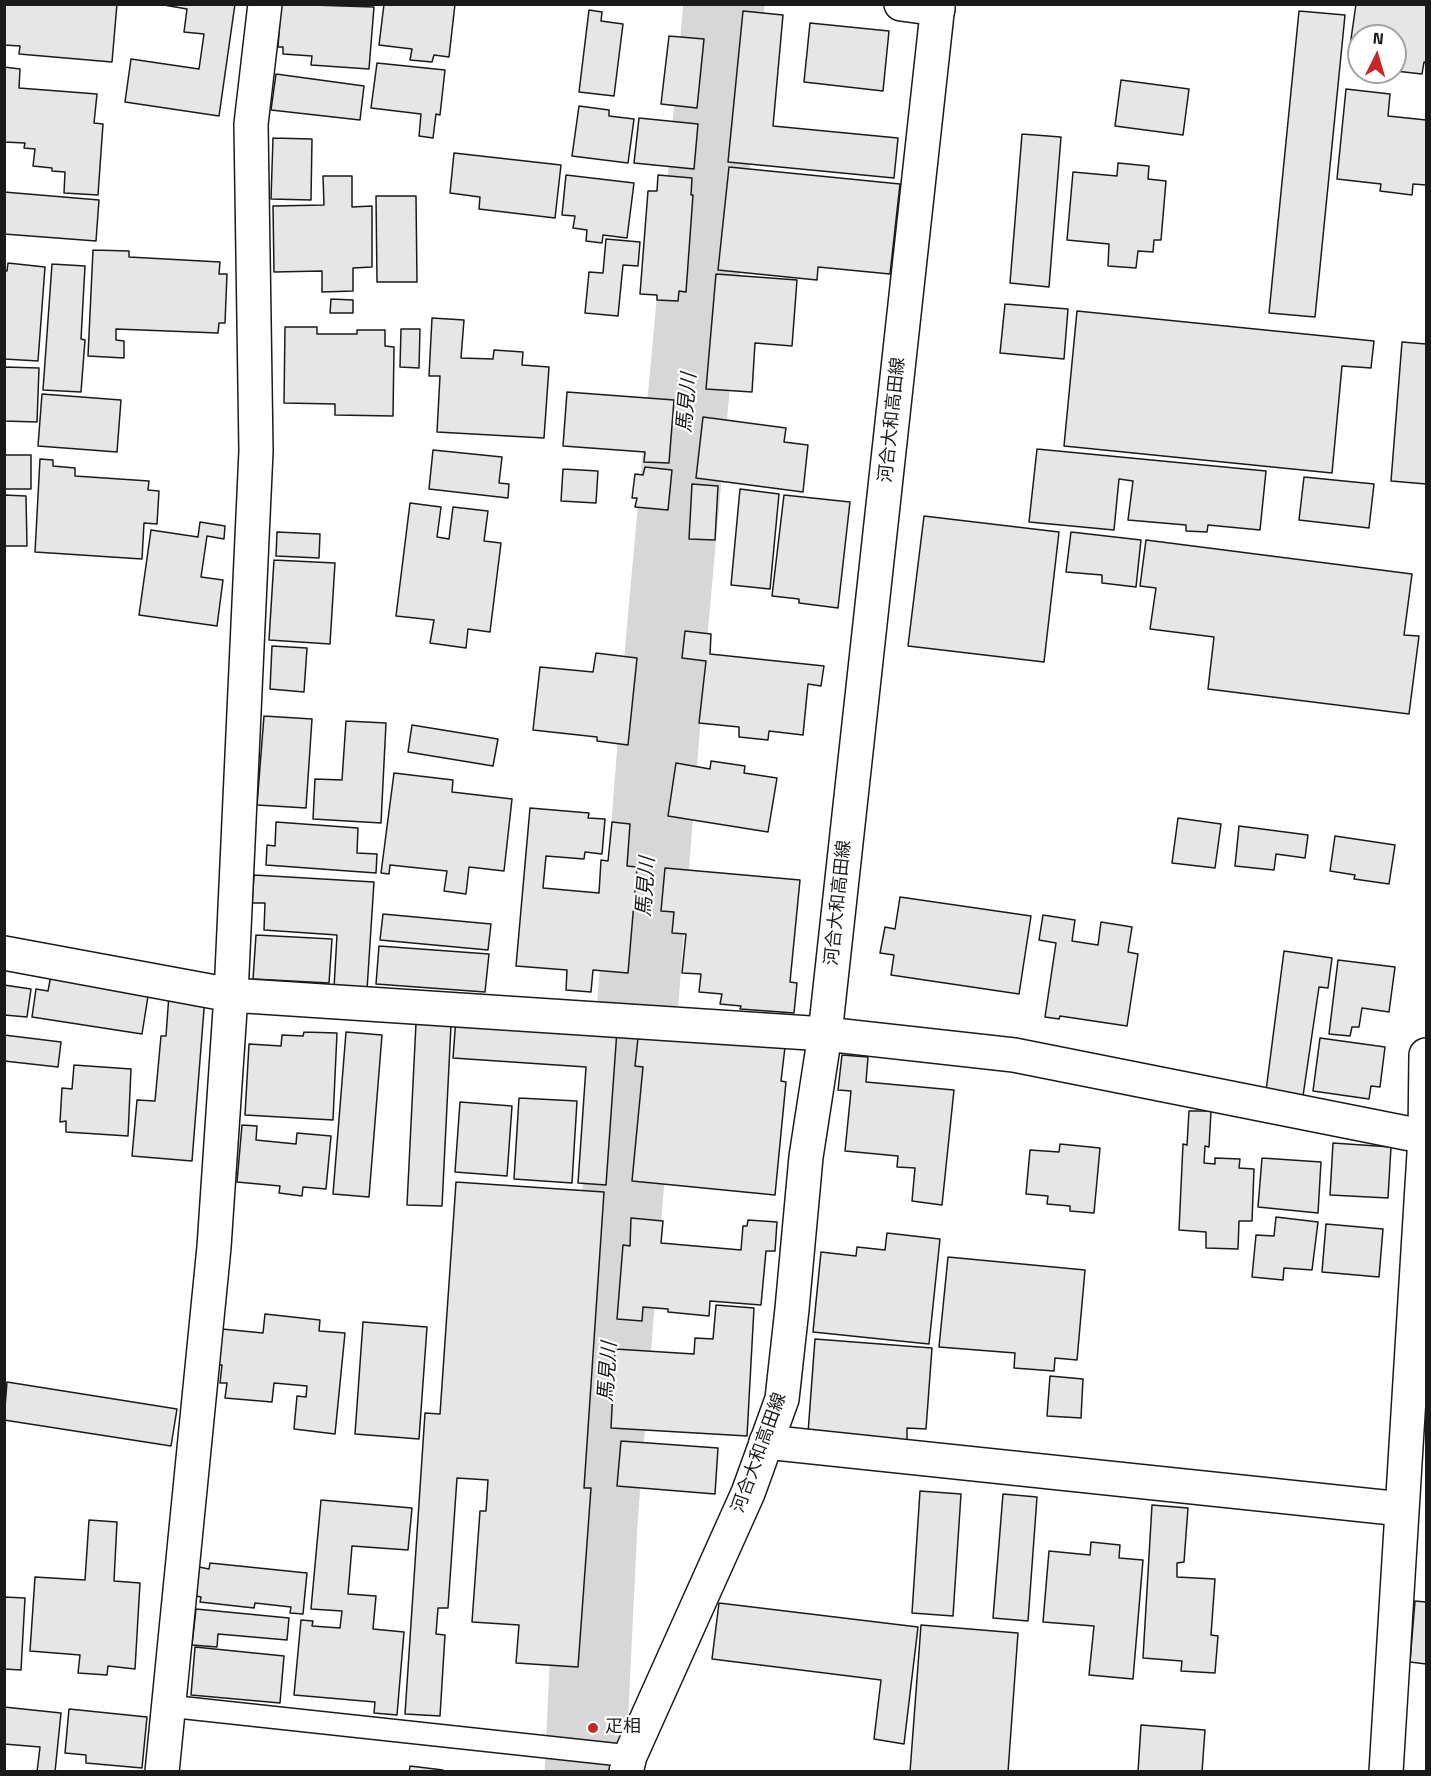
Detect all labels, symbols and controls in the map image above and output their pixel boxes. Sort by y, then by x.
north arrow [1347,24,1407,84]
text: N [1372,26,1385,50]
street label: 河合大和高田線 [876,356,910,484]
water label: 馬見川 [673,372,703,434]
street label: 河合大和高田線 [822,839,856,967]
water label: 馬見川 [633,856,661,918]
water label: 馬見川 [595,1341,623,1403]
street label: 河合大和高田線 [728,1390,792,1516]
place label: 疋相 [605,1717,641,1739]
marker: 疋相 [586,1721,600,1735]

